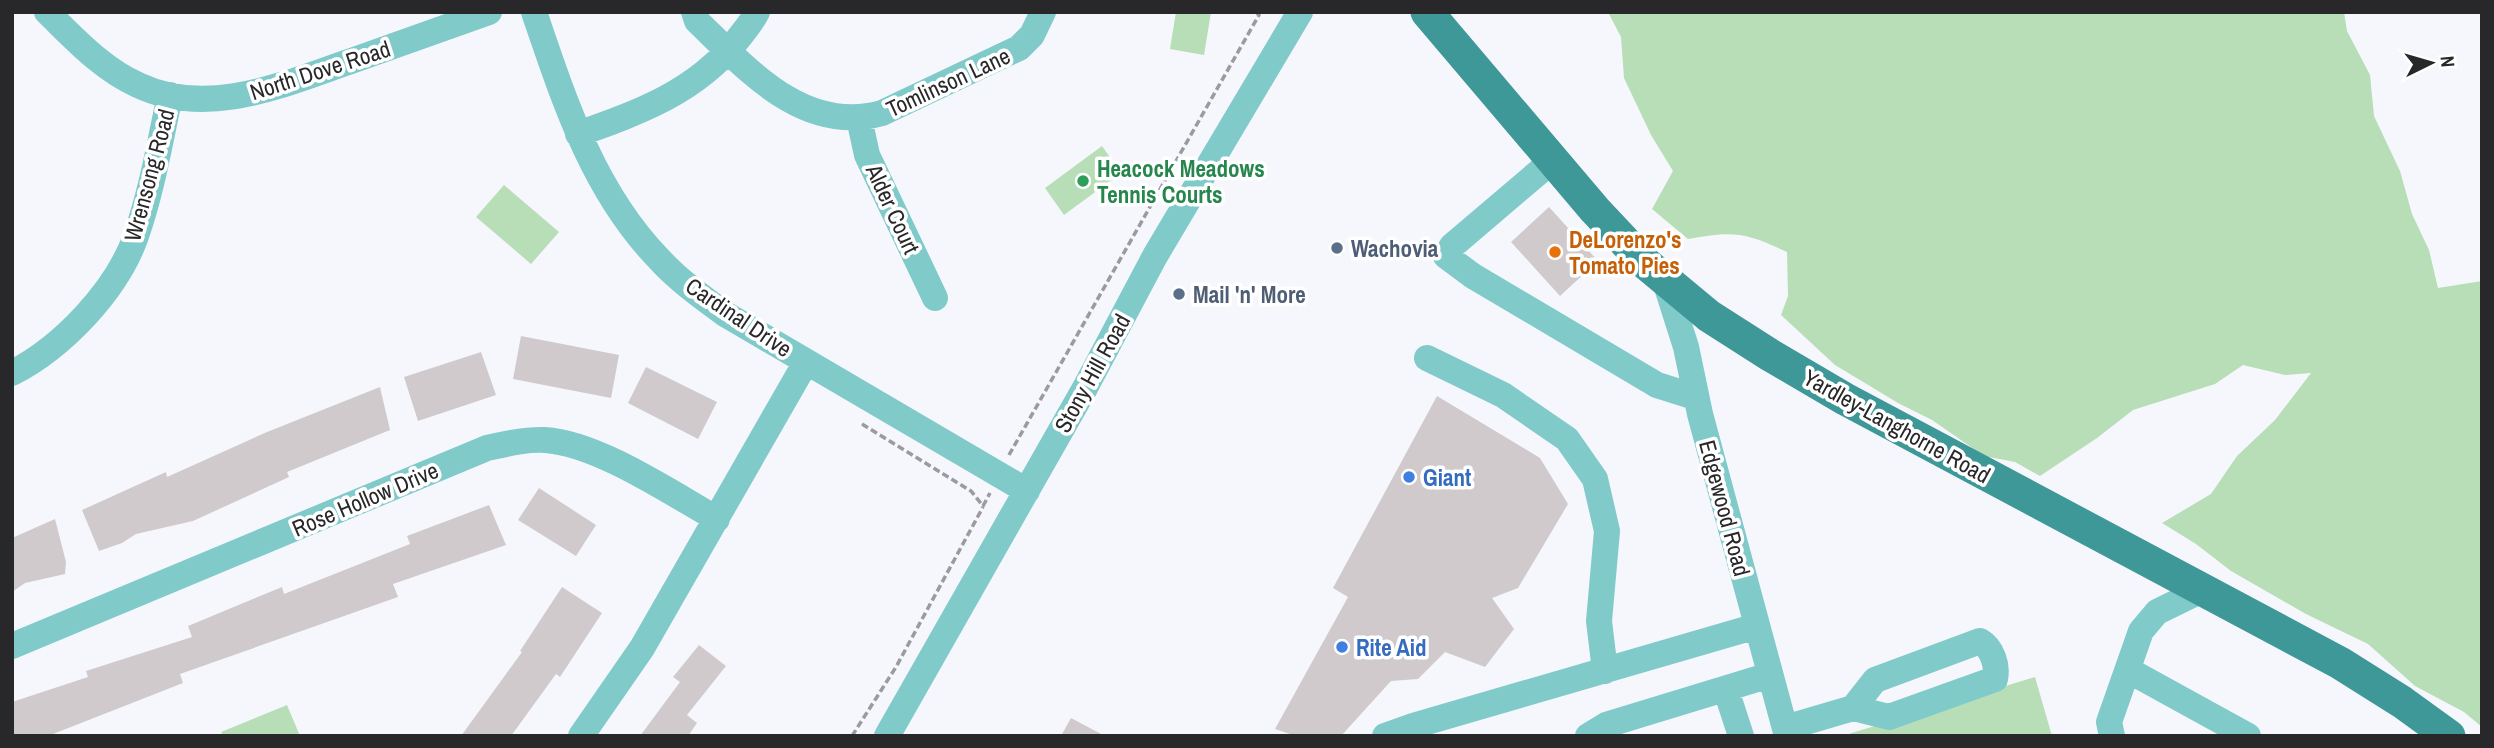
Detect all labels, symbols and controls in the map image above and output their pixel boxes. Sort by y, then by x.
north arrow [2396,28,2466,98]
street label: North Dove Road [246,33,394,107]
street label: Tomlinson Lane [881,40,1015,124]
text: N [2434,55,2461,68]
street label: Wrensong Road [116,105,182,245]
place label: Heacock Meadows Tennis Courts [1097,153,1265,210]
street label: Alder Court [858,158,927,259]
marker: Heacock Meadows Tennis Courts [1075,173,1091,189]
place label: DeLorenzo's Tomato Pies [1569,224,1681,281]
place label: Wachovia [1351,233,1439,264]
marker: Wachovia [1329,240,1345,256]
marker: DeLorenzo's Tomato Pies [1547,244,1563,260]
street label: Cardinal Drive [680,270,798,364]
place label: Mail 'n' More [1193,279,1306,310]
marker: Mail 'n' More [1171,286,1187,302]
street label: Stony Hill Road [1047,308,1137,438]
street label: Yardley-Langhorne Road [1798,362,1996,490]
street label: Edgewood Road [1692,437,1758,579]
street label: Rose Hollow Drive [287,454,443,544]
place label: Giant [1423,462,1471,493]
marker: Giant [1401,469,1417,485]
place label: Rite Aid [1356,632,1427,663]
marker: Rite Aid [1334,639,1350,655]

